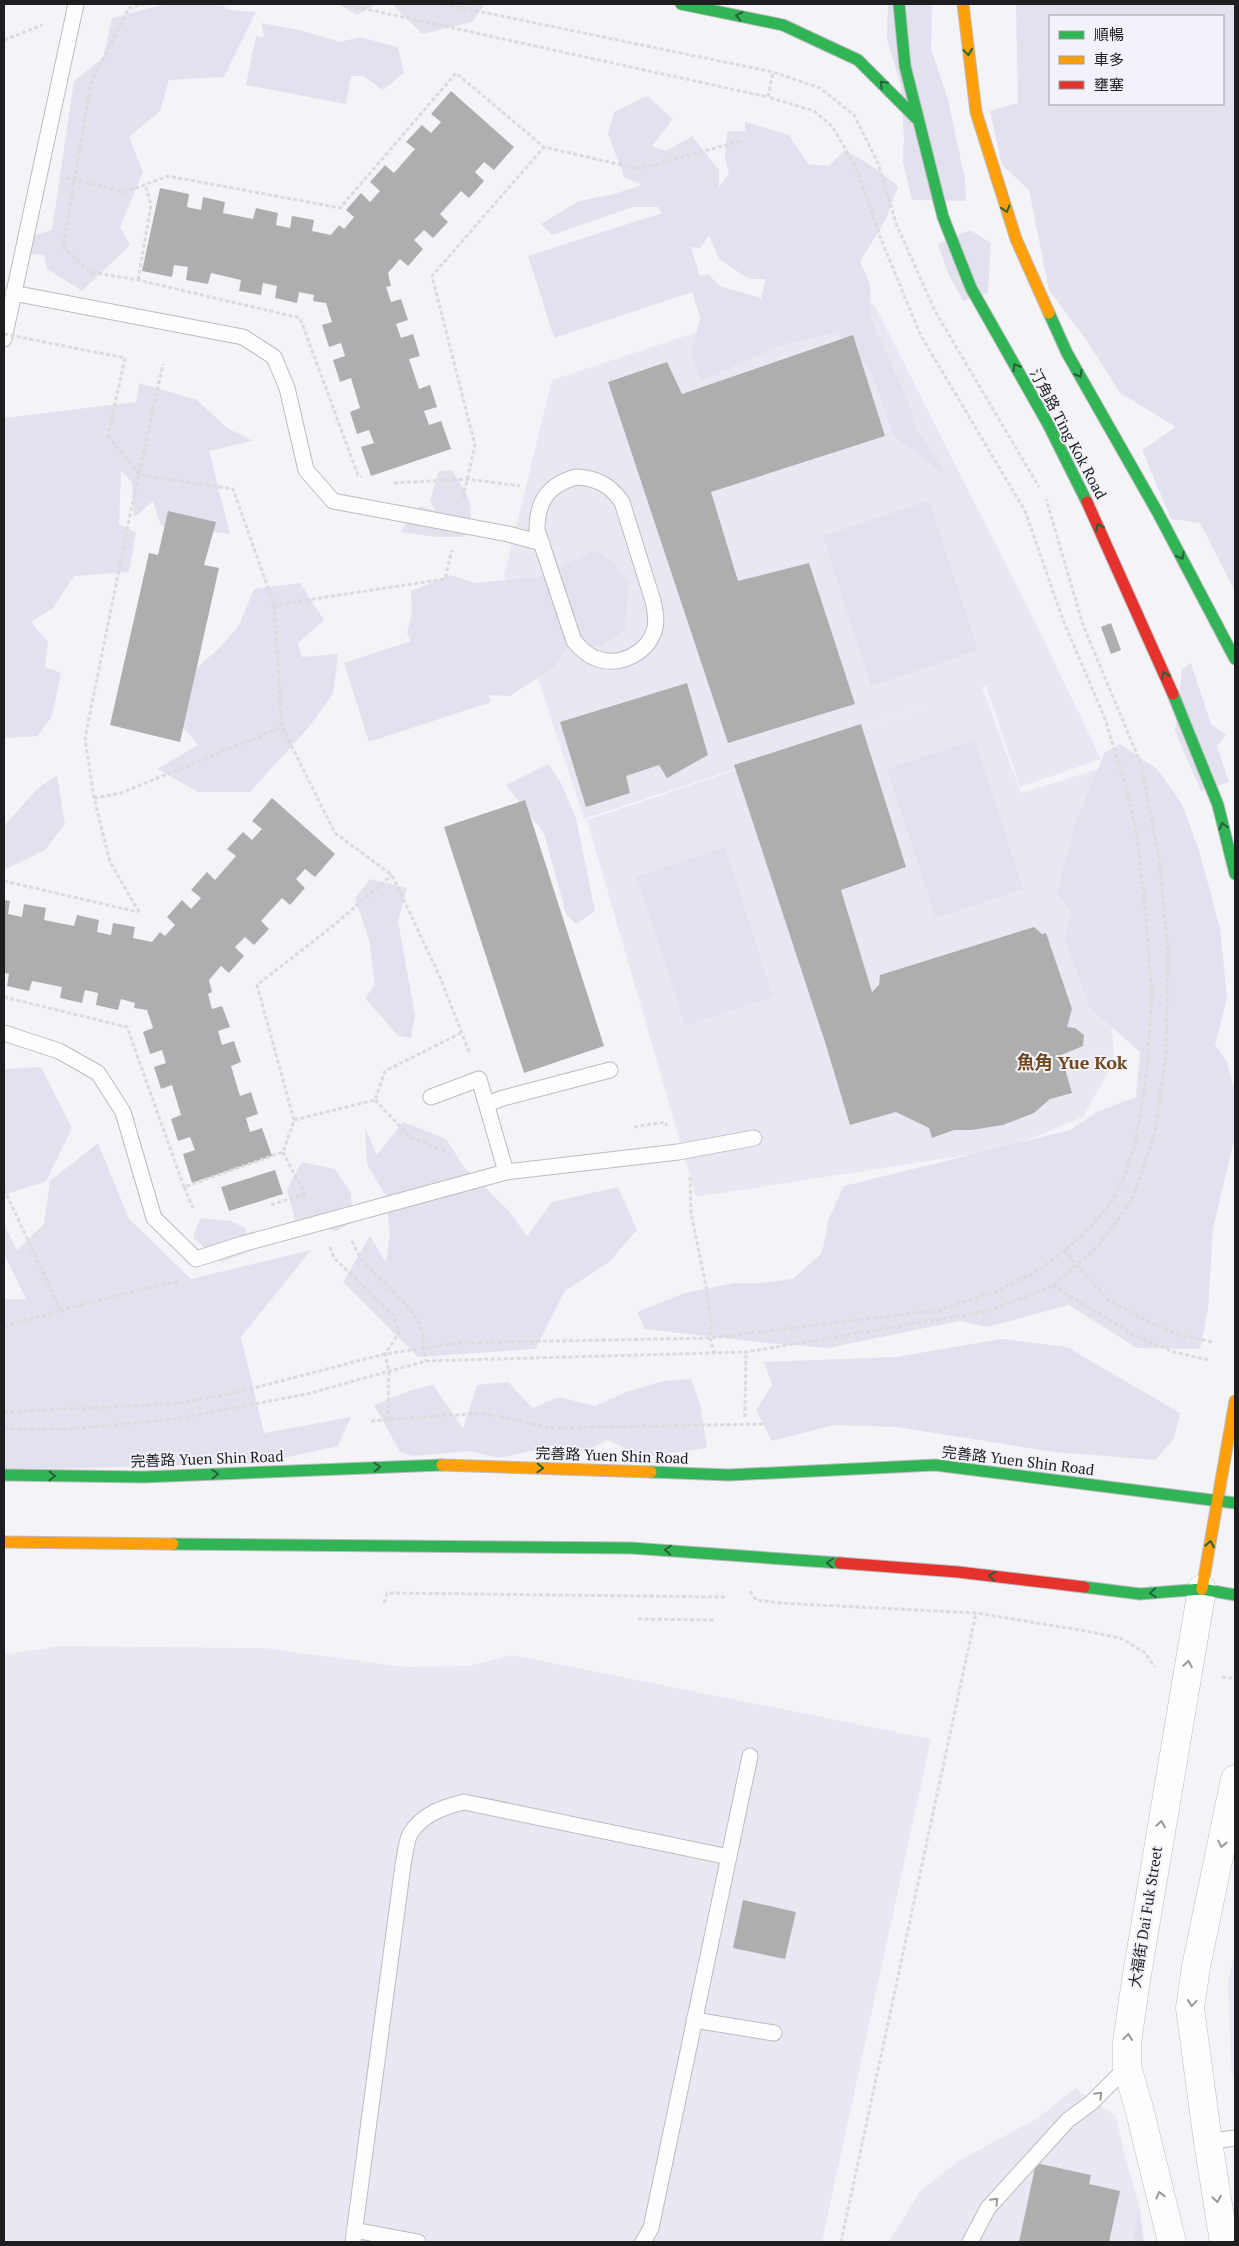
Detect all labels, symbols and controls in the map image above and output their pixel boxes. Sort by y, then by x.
one-way arrow [734,11,743,22]
legend [1049,15,1224,105]
text: 順暢 [1094,24,1124,44]
one-way arrow [962,49,973,57]
text: 車多 [1094,49,1124,69]
text: 壅塞 [1094,74,1124,94]
one-way arrow [880,81,889,90]
one-way arrow [1001,205,1011,213]
one-way arrow [1012,363,1022,372]
street label: 汀角路 Ting Kok Road [1026,365,1112,502]
one-way arrow [1073,368,1083,377]
one-way arrow [1094,523,1105,532]
one-way arrow [1175,551,1185,560]
one-way arrow [1161,671,1172,680]
one-way arrow [1218,822,1229,831]
district label: 魚角 Yue Kok [1017,1050,1128,1074]
street label: 完善路 Yuen Shin Road [941,1441,1095,1479]
street label: 完善路 Yuen Shin Road [535,1442,689,1468]
street label: 完善路 Yuen Shin Road [130,1445,284,1471]
one-way arrow [374,1462,382,1473]
one-way arrow [536,1463,544,1473]
one-way arrow [211,1469,219,1480]
one-way arrow [49,1471,57,1481]
one-way arrow [1204,1540,1215,1549]
one-way arrow [664,1545,672,1556]
one-way arrow [826,1557,834,1568]
one-way arrow [987,1571,995,1582]
one-way arrow [1149,1587,1157,1598]
one-way arrow [1183,1660,1193,1668]
one-way arrow [1156,1820,1166,1829]
one-way arrow [1217,1839,1228,1848]
street label: 大福街 Dai Fuk Street [1124,1844,1166,1989]
one-way arrow [1186,2000,1197,2008]
one-way arrow [1122,2032,1133,2040]
one-way arrow [1093,2091,1102,2100]
one-way arrow [1155,2190,1166,2199]
one-way arrow [1211,2195,1222,2203]
one-way arrow [989,2197,998,2206]

